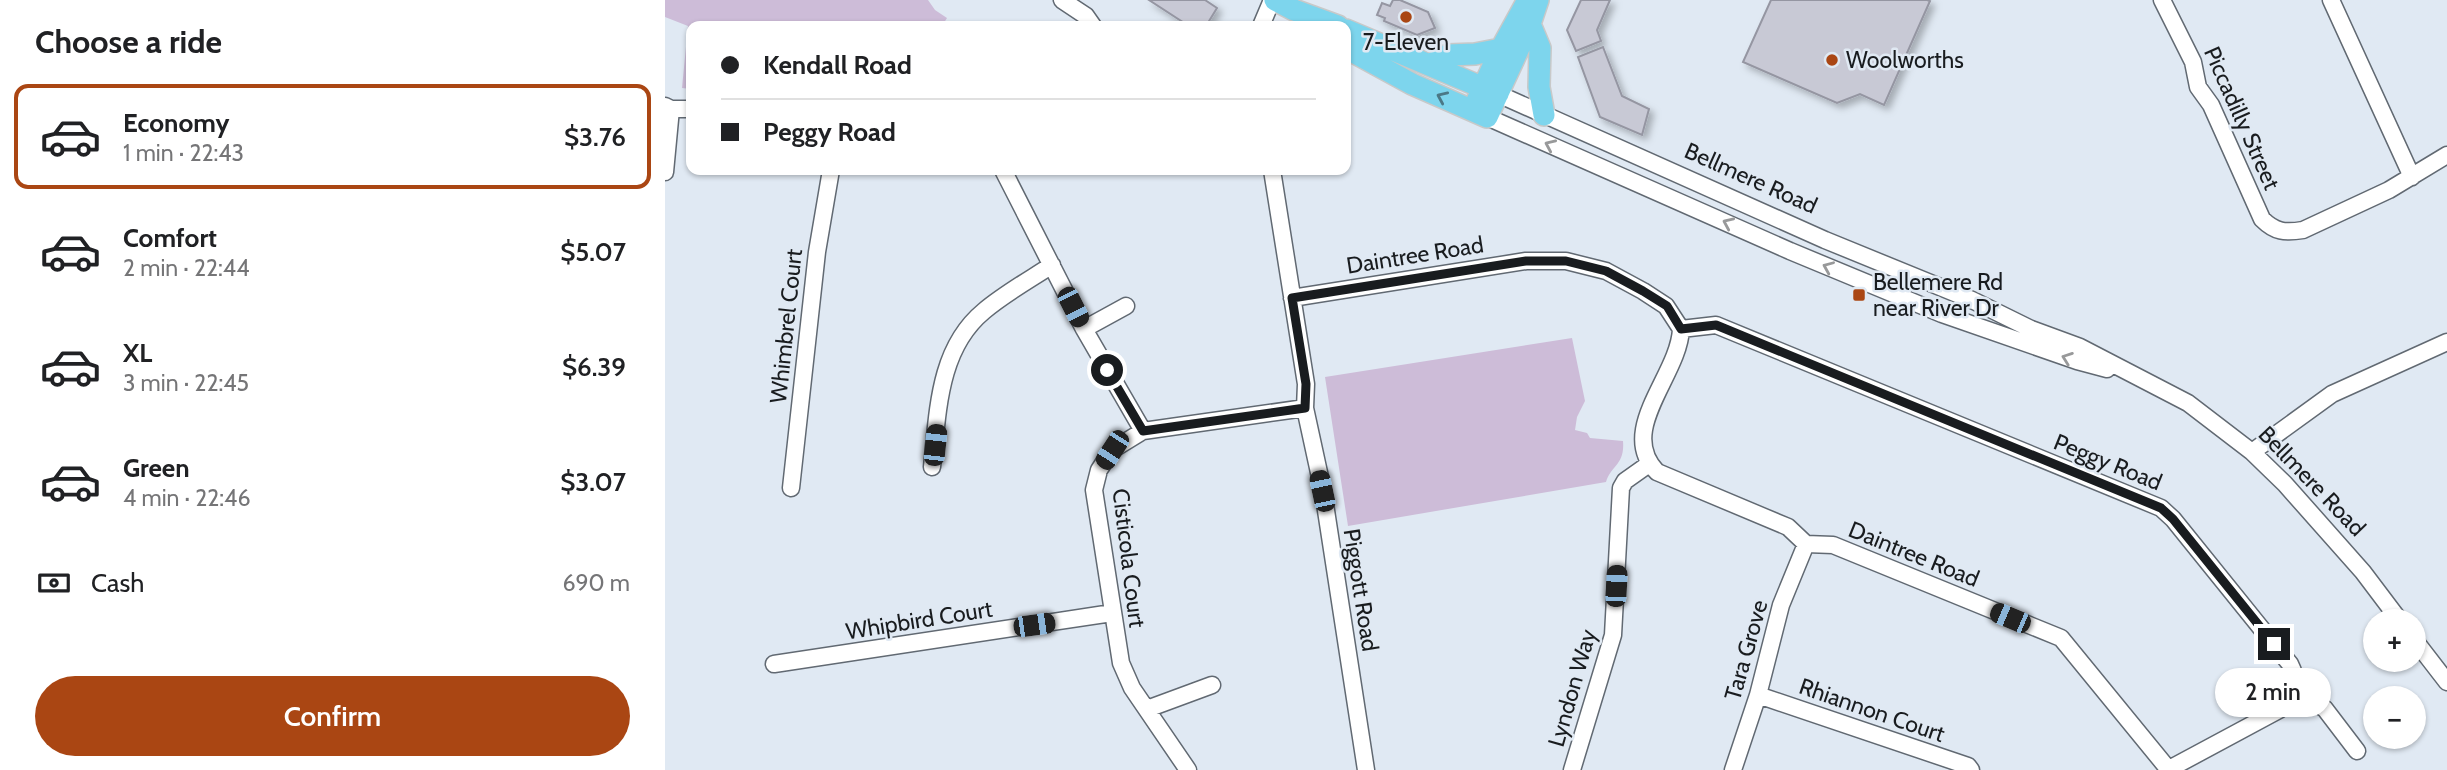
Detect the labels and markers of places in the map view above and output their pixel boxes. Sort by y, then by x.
marker: 7-Eleven [1398,9,1414,25]
place label: 7-Eleven [1363,28,1449,56]
place label: Woolworths [1846,46,1964,74]
marker: Woolworths [1824,52,1840,68]
place label: Bellemere Rd near River Dr [1873,268,2003,322]
marker: Bellemere Rd near River Dr [1851,287,1867,303]

